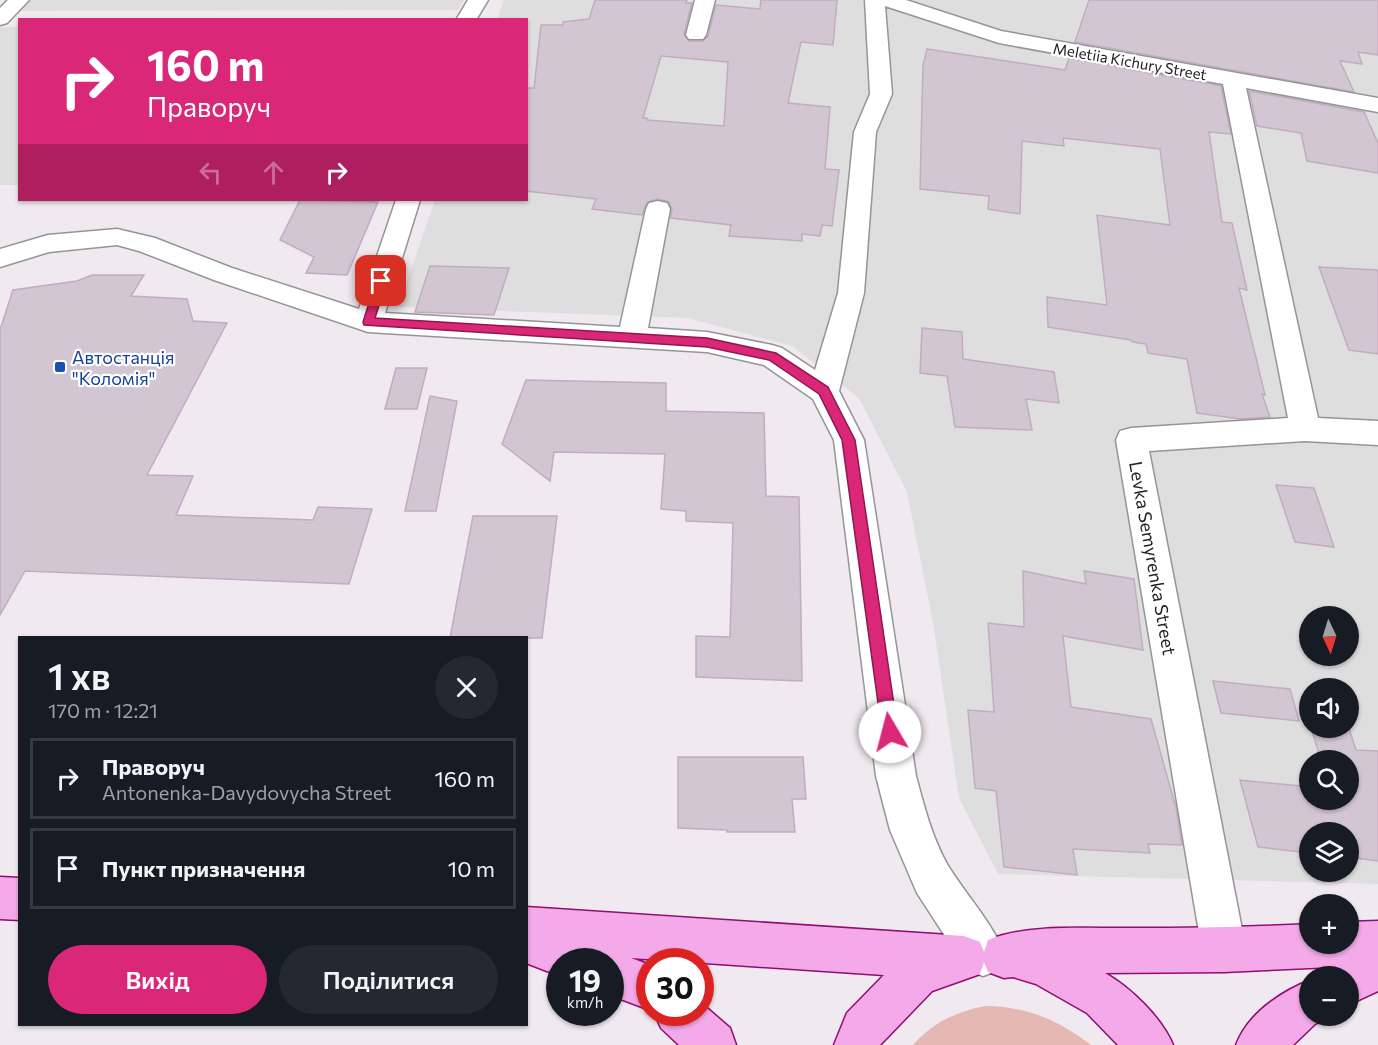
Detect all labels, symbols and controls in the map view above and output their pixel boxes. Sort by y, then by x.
text: 160 m [147,38,265,90]
street label: Meletiia Kichury Street [1052,39,1208,83]
icon: right [48,42,126,120]
text: Праворуч [147,90,271,123]
icon: left [194,156,227,189]
icon: ahead [257,156,290,189]
icon: right [320,156,353,189]
pin [355,255,406,306]
icon: arrive [364,264,397,297]
place label: Автостанція "Коломія" [72,346,175,389]
marker: Автостанція "Коломія" [53,360,67,374]
street label: Levka Semyrenka Street [1125,459,1181,657]
north arrow [1299,606,1359,666]
map controls [1299,606,1359,1026]
text: 1 хв [48,653,110,697]
button: close [435,656,498,719]
button: sound [1299,678,1359,738]
text: 170 m · 12:21 [48,698,158,722]
position arrow [858,700,922,764]
button: search [1299,750,1359,810]
text: Праворуч [102,753,205,780]
icon: right [51,762,84,795]
text: 160 m [434,765,495,792]
text: Antonenka-Davydovycha Street [102,780,391,804]
button: layers [1299,822,1359,882]
icon: arrive [51,852,84,885]
text: Пункт призначення [102,855,305,882]
text: 10 m [448,855,495,882]
button: + [1299,894,1359,954]
button: Вихід [48,945,267,1014]
button: Поділитися [279,945,498,1014]
speed limit sign: 30 [636,948,714,1026]
text: 19 [569,961,601,998]
button: − [1299,966,1359,1026]
text: km/h [567,993,603,1011]

